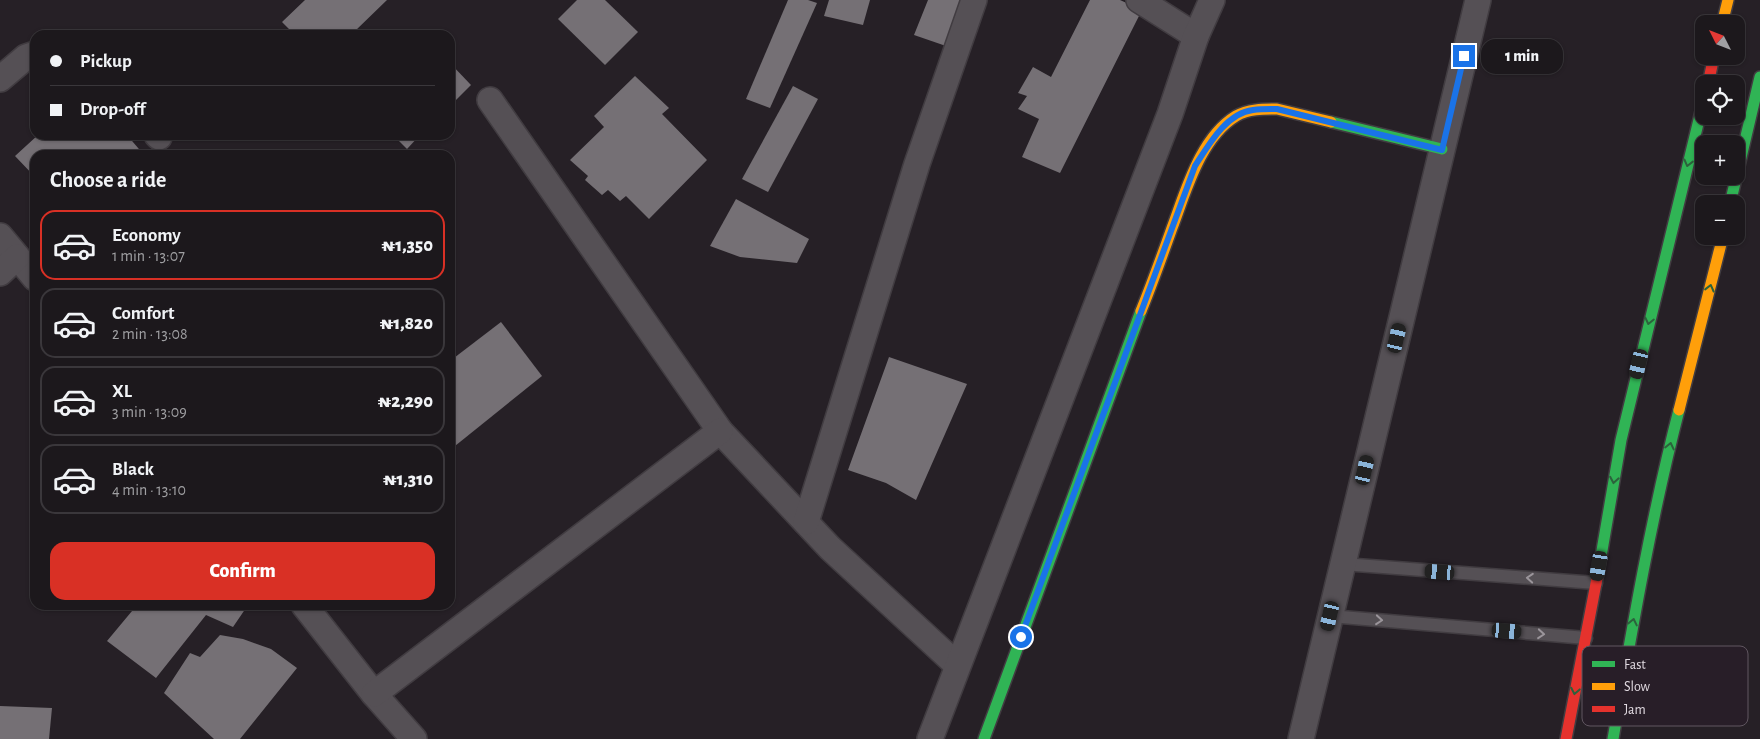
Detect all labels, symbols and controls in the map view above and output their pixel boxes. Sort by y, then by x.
north arrow [1695,15,1745,65]
map controls [1695,15,1745,245]
callout: 1 min [1482,38,1564,74]
route end [1453,45,1475,67]
text: 1 min [1505,48,1539,64]
text: Pickup [80,52,132,71]
button: locate [1695,75,1745,125]
text: Drop-off [80,100,145,119]
button: + [1695,135,1745,185]
one-way arrow [1683,159,1694,168]
text: Choose a ride [50,169,166,191]
button: − [1695,195,1745,245]
icon: car [52,223,97,268]
text: Economy [112,226,181,245]
text: ₦1,350 [382,236,433,255]
text: 1 min · 13:07 [112,248,185,264]
one-way arrow [1704,284,1715,293]
icon: car [52,301,97,346]
text: Comfort [112,304,174,323]
text: ₦1,820 [380,314,433,333]
one-way arrow [1644,317,1655,326]
car [1386,322,1407,354]
text: 2 min · 13:08 [112,326,188,342]
car [1628,348,1649,380]
icon: car [52,379,97,424]
text: XL [112,382,132,401]
text: ₦2,290 [378,392,433,411]
text: 3 min · 13:09 [112,404,187,420]
one-way arrow [1664,441,1675,450]
car [1354,454,1375,486]
icon: car [52,457,97,502]
text: Black [112,460,154,479]
text: ₦1,310 [383,470,433,489]
one-way arrow [1610,476,1620,484]
text: 4 min · 13:10 [112,482,186,498]
button: Confirm [50,542,435,600]
car [1589,550,1608,582]
car [1424,563,1455,581]
one-way arrow [1526,573,1534,584]
car [1319,600,1340,632]
one-way arrow [1375,615,1383,626]
one-way arrow [1627,617,1638,626]
car [1491,622,1522,640]
route start [1010,626,1032,648]
one-way arrow [1537,628,1545,639]
legend [1582,646,1748,726]
text: Fast [1624,658,1646,672]
text: Slow [1624,680,1651,694]
one-way arrow [1570,687,1580,696]
text: Jam [1624,703,1646,717]

